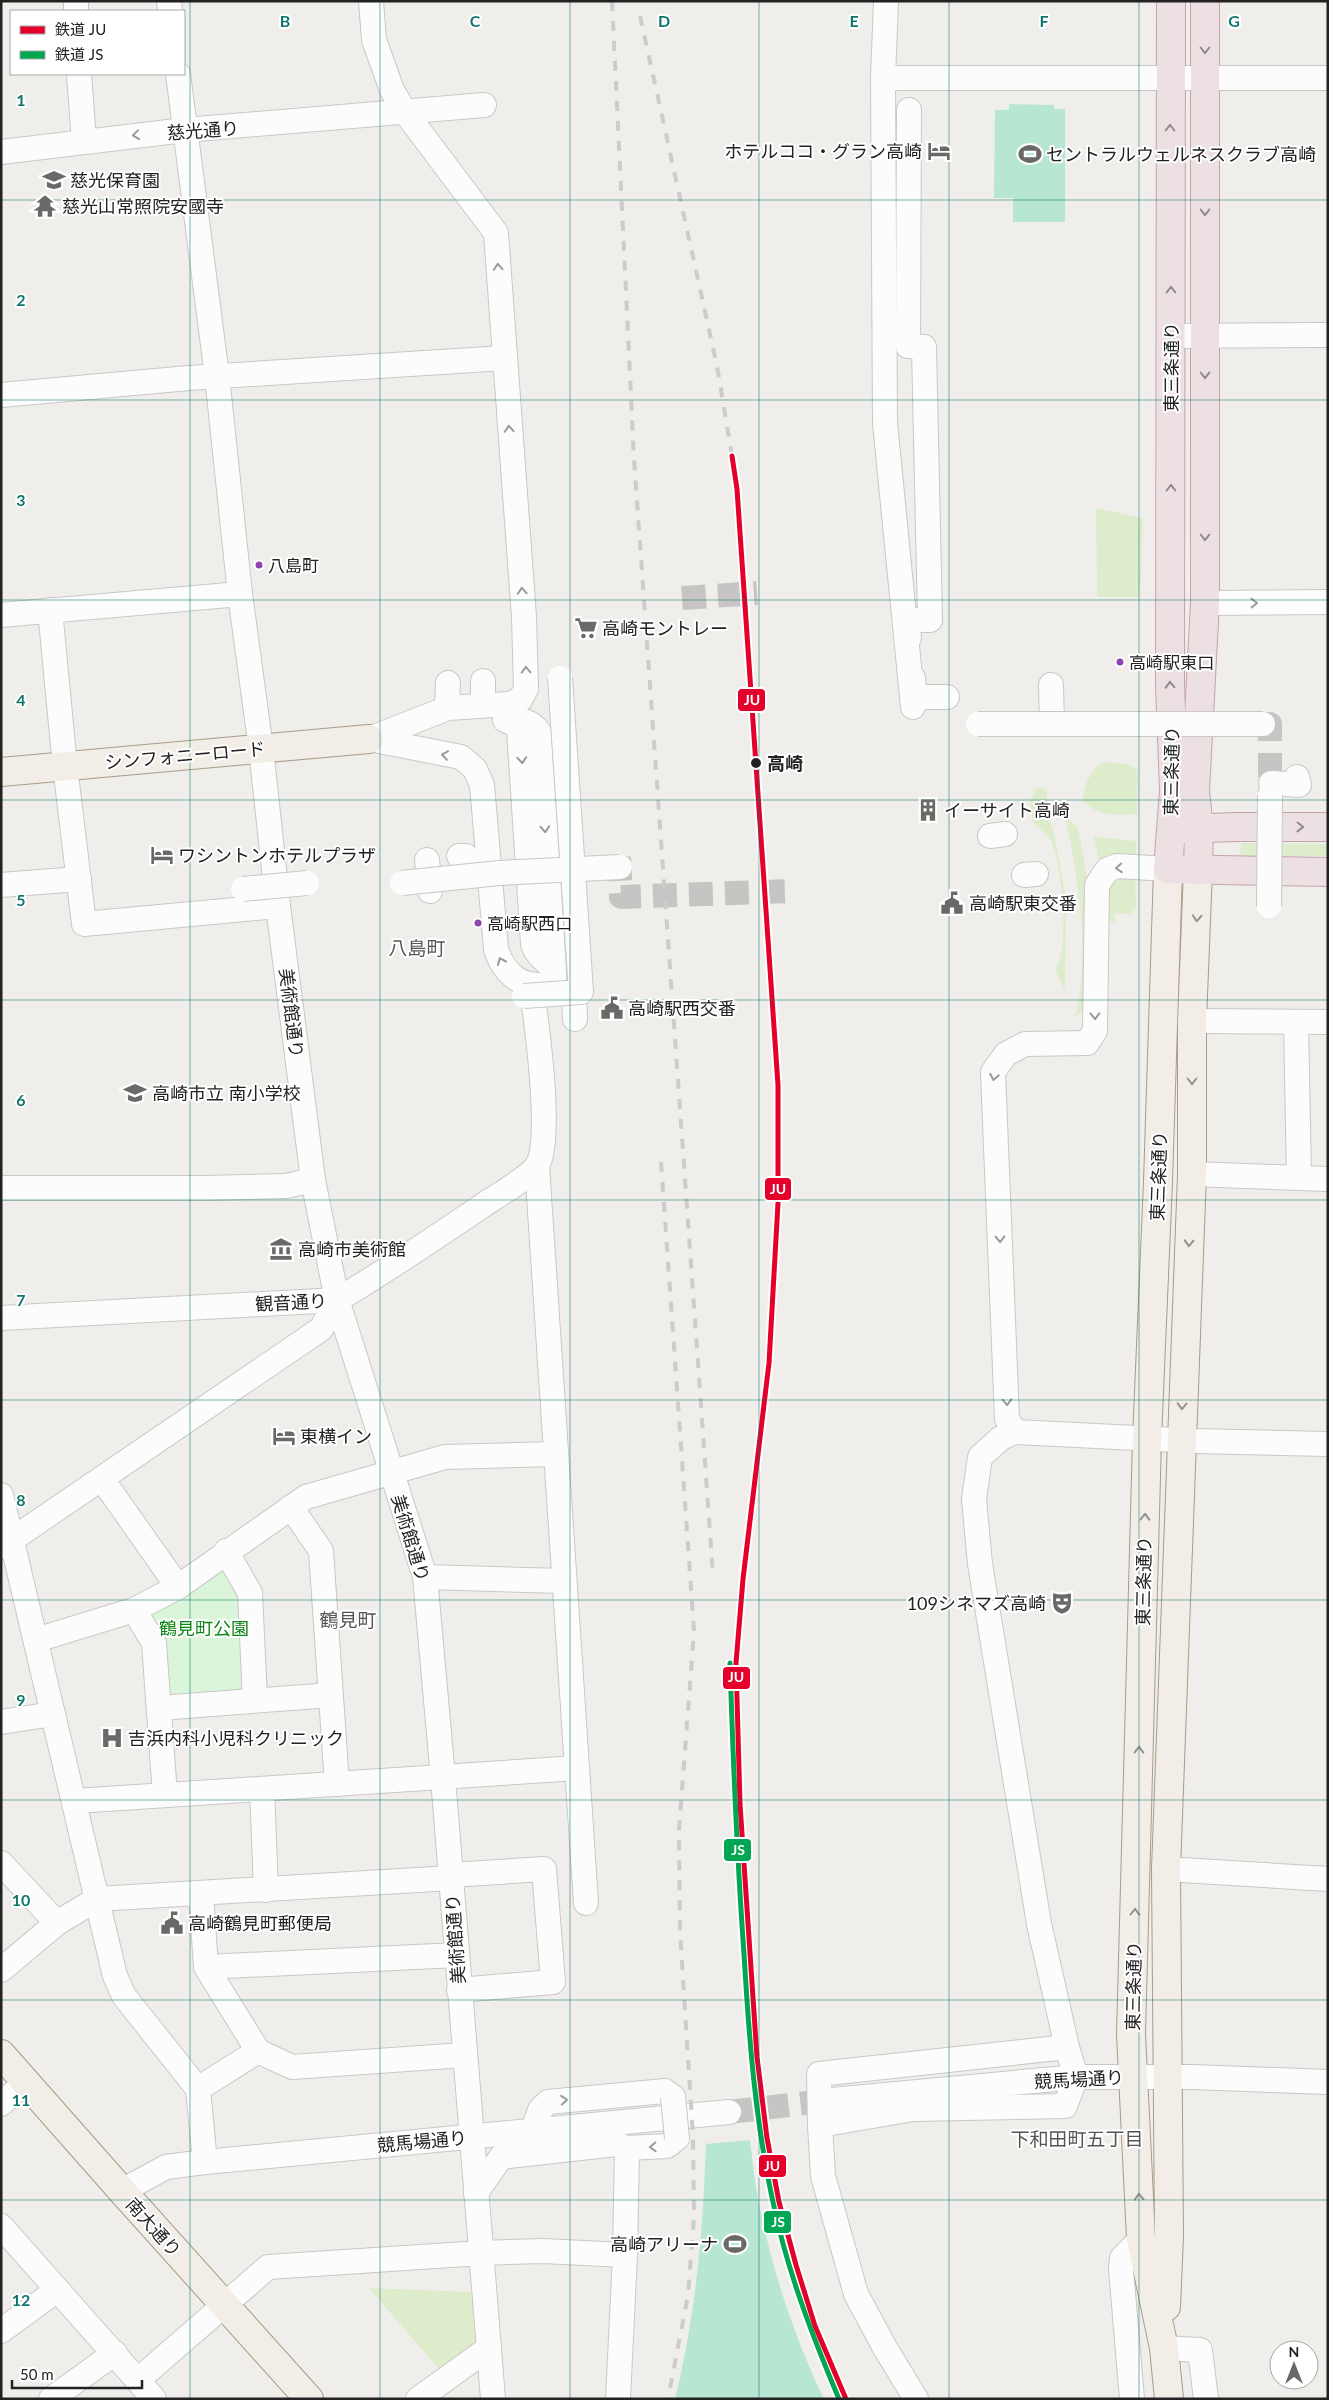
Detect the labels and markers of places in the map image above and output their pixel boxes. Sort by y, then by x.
hotel icon: ホテルココ・グラン高崎 [926,138,952,164]
place label: ホテルココ・グラン高崎 [724,140,922,162]
sports icon: セントラルウェルネスクラブ高崎 [1017,141,1043,167]
place label: セントラルウェルネスクラブ高崎 [1046,143,1316,165]
school or university icon: 慈光保育園 [41,167,67,193]
place label: 慈光保育園 [70,169,160,191]
temple icon: 慈光山常照院安國寺 [32,193,58,219]
place label: 慈光山常照院安國寺 [62,195,224,217]
place label: 八島町 [268,555,319,576]
marker: 八島町 [254,560,264,570]
supermarket icon: 高崎モントレー [573,615,599,641]
place label: 高崎モントレー [602,617,728,639]
place label: 高崎駅東口 [1129,652,1214,673]
marker: 高崎駅東口 [1115,657,1125,667]
place label: 高崎 [767,752,803,774]
marker: 高崎 [749,756,763,770]
building icon: イーサイト高崎 [915,797,941,823]
place label: イーサイト高崎 [944,799,1070,821]
hotel icon: ワシントンホテルプラザ [149,842,175,868]
place label: ワシントンホテルプラザ [178,844,376,866]
public building icon: 高崎駅東交番 [939,890,965,916]
place label: 高崎駅東交番 [969,892,1077,914]
place label: 高崎駅西口 [487,913,572,934]
marker: 高崎駅西口 [473,918,483,928]
public building icon: 高崎駅西交番 [599,995,625,1021]
place label: 高崎駅西交番 [628,997,736,1019]
school or university icon: 高崎市立 南小学校 [122,1080,148,1106]
place label: 高崎市立 南小学校 [152,1082,301,1104]
museum icon: 高崎市美術館 [268,1236,294,1262]
place label: 高崎市美術館 [298,1238,406,1260]
hotel icon: 東横イン [271,1423,297,1449]
place label: 東横イン [300,1425,372,1447]
theatre icon: 109シネマズ高崎 [1049,1590,1075,1616]
place label: 109シネマズ高崎 [907,1592,1046,1614]
hospital icon: 吉浜内科小児科クリニック [99,1725,125,1751]
place label: 吉浜内科小児科クリニック [128,1727,344,1749]
public building icon: 高崎鶴見町郵便局 [159,1910,185,1936]
place label: 高崎鶴見町郵便局 [188,1912,332,1934]
sports icon: 高崎アリーナ [722,2231,748,2257]
place label: 高崎アリーナ [610,2233,718,2255]

